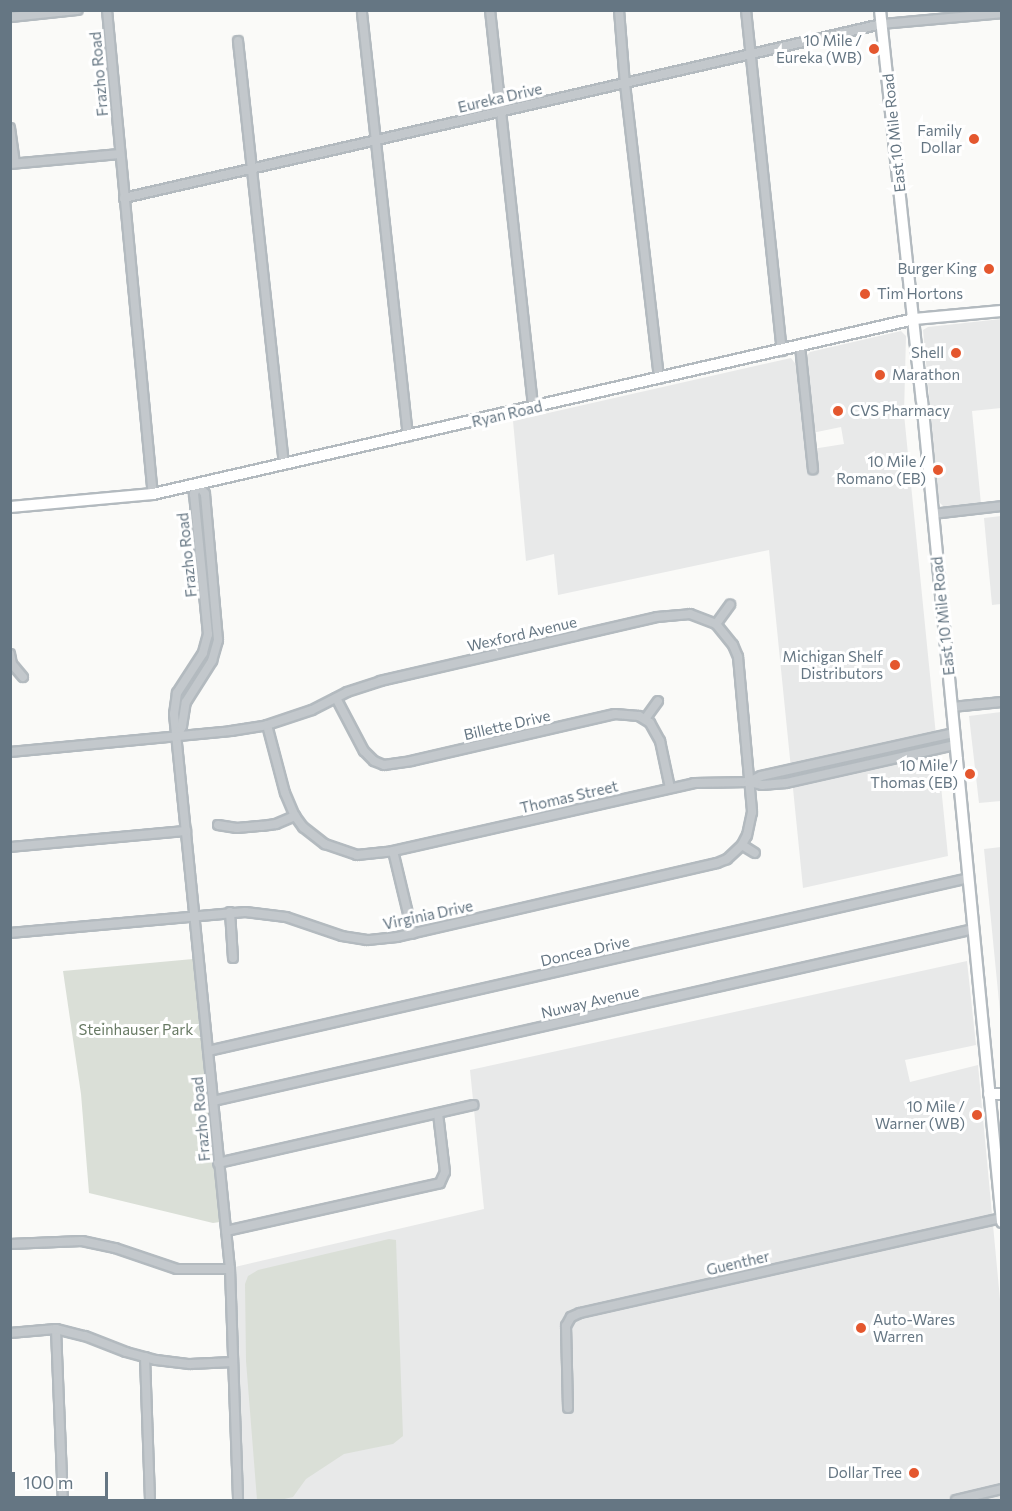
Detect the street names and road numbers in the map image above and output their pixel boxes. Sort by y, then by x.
street label: Frazho Road [86,31,112,117]
street label: East 10 Mile Road [879,73,909,193]
street label: Eureka Drive [456,80,544,116]
street label: Ryan Road [470,397,544,431]
street label: Frazho Road [174,512,200,598]
street label: East 10 Mile Road [928,556,958,676]
street label: Wexford Avenue [465,613,579,655]
street label: Billette Drive [462,706,552,744]
street label: Thomas Street [518,777,620,817]
street label: Virginia Drive [381,897,475,933]
street label: Doncea Drive [539,932,631,970]
street label: Nuway Avenue [539,982,641,1022]
street label: Frazho Road [188,1076,214,1162]
street label: Guenther [705,1247,771,1279]

